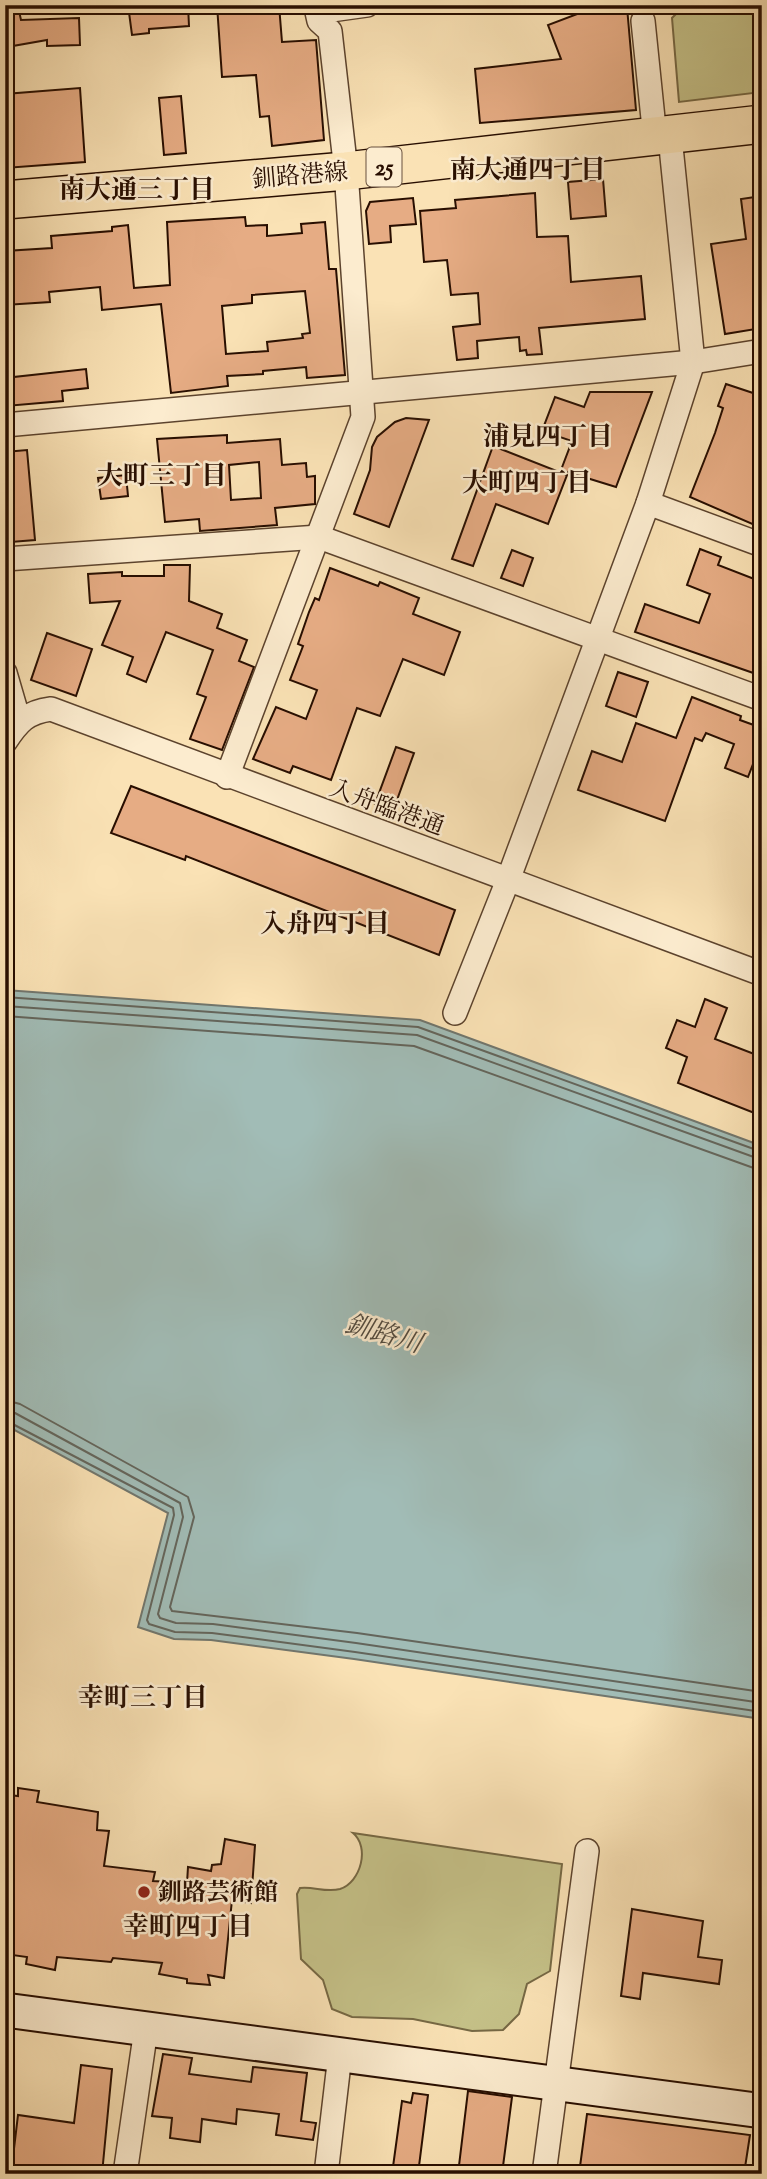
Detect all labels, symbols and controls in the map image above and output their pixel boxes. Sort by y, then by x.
road number: 25 [366,148,402,186]
district label: 南大通四丁目 [450,153,606,190]
street label: 釧路港線 [251,156,349,198]
district label: 南大通三丁目 [59,173,215,210]
district label: 浦見四丁目 [483,420,613,457]
district label: 大町三丁目 [97,459,227,496]
district label: 大町四丁目 [462,466,592,503]
street label: 入舟臨港通 [324,772,449,845]
district label: 入舟四丁目 [260,907,390,944]
water label: 釧路川 [341,1307,429,1365]
district label: 幸町三丁目 [78,1681,208,1718]
place label: 釧路芸術館 [158,1877,278,1911]
marker: 釧路芸術館 [136,1884,152,1900]
district label: 幸町四丁目 [123,1910,253,1947]

